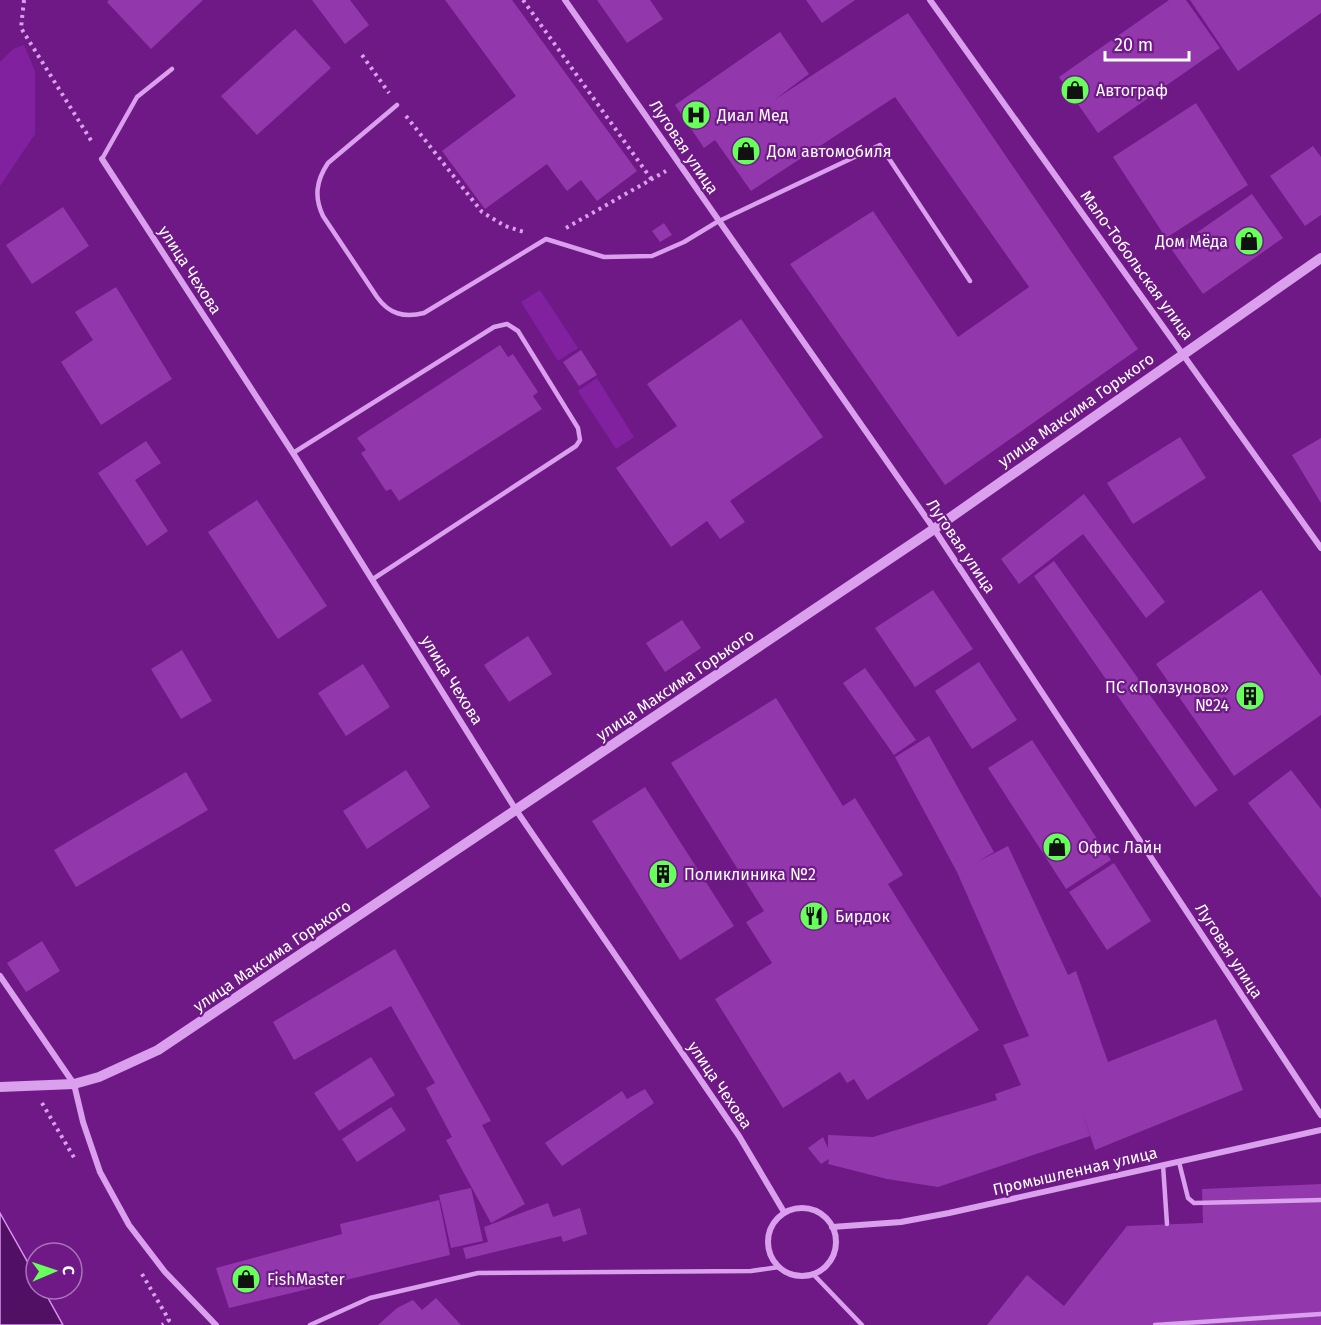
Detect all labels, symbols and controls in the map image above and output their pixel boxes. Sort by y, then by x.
scale bar [1105,24,1189,62]
text: 20 m [1114,34,1153,56]
shop icon: Автограф [1059,74,1091,106]
place label: Автограф [1096,81,1168,100]
street label: Луговая улица [646,96,722,198]
hospital icon: Диал Мед [680,99,712,131]
place label: Диал Мед [716,106,789,125]
shop icon: Дом автомобиля [730,135,762,167]
place label: Дом автомобиля [766,142,892,161]
street label: Мало-Тобольская улица [1076,187,1198,343]
street label: улица Чехова [154,222,226,318]
shop icon: Дом Мёда [1233,225,1265,257]
place label: Дом Мёда [1154,232,1228,251]
street label: улица Максима Горького [994,349,1158,471]
street label: Луговая улица [923,495,999,597]
street label: улица Максима Горького [593,625,757,745]
street label: улица Чехова [417,632,487,728]
place label: ПС «Ползуново» №24 [1105,678,1229,715]
building icon: ПС «Ползуново» №24 [1234,680,1266,712]
shop icon: Офис Лайн [1041,831,1073,863]
place label: Офис Лайн [1078,838,1162,857]
building icon: Поликлиника №2 [647,858,679,890]
place label: Поликлиника №2 [684,865,816,884]
street label: улица Максима Горького [190,896,354,1016]
restaurant icon: Бирдок [798,900,830,932]
street label: Луговая улица [1191,900,1267,1002]
place label: Бирдок [835,907,890,926]
street label: улица Чехова [684,1038,756,1132]
street label: Промышленная улица [991,1143,1159,1199]
north arrow [24,1241,84,1301]
shop icon: FishMaster [230,1263,262,1295]
text: С [59,1266,78,1276]
place label: FishMaster [267,1270,345,1289]

